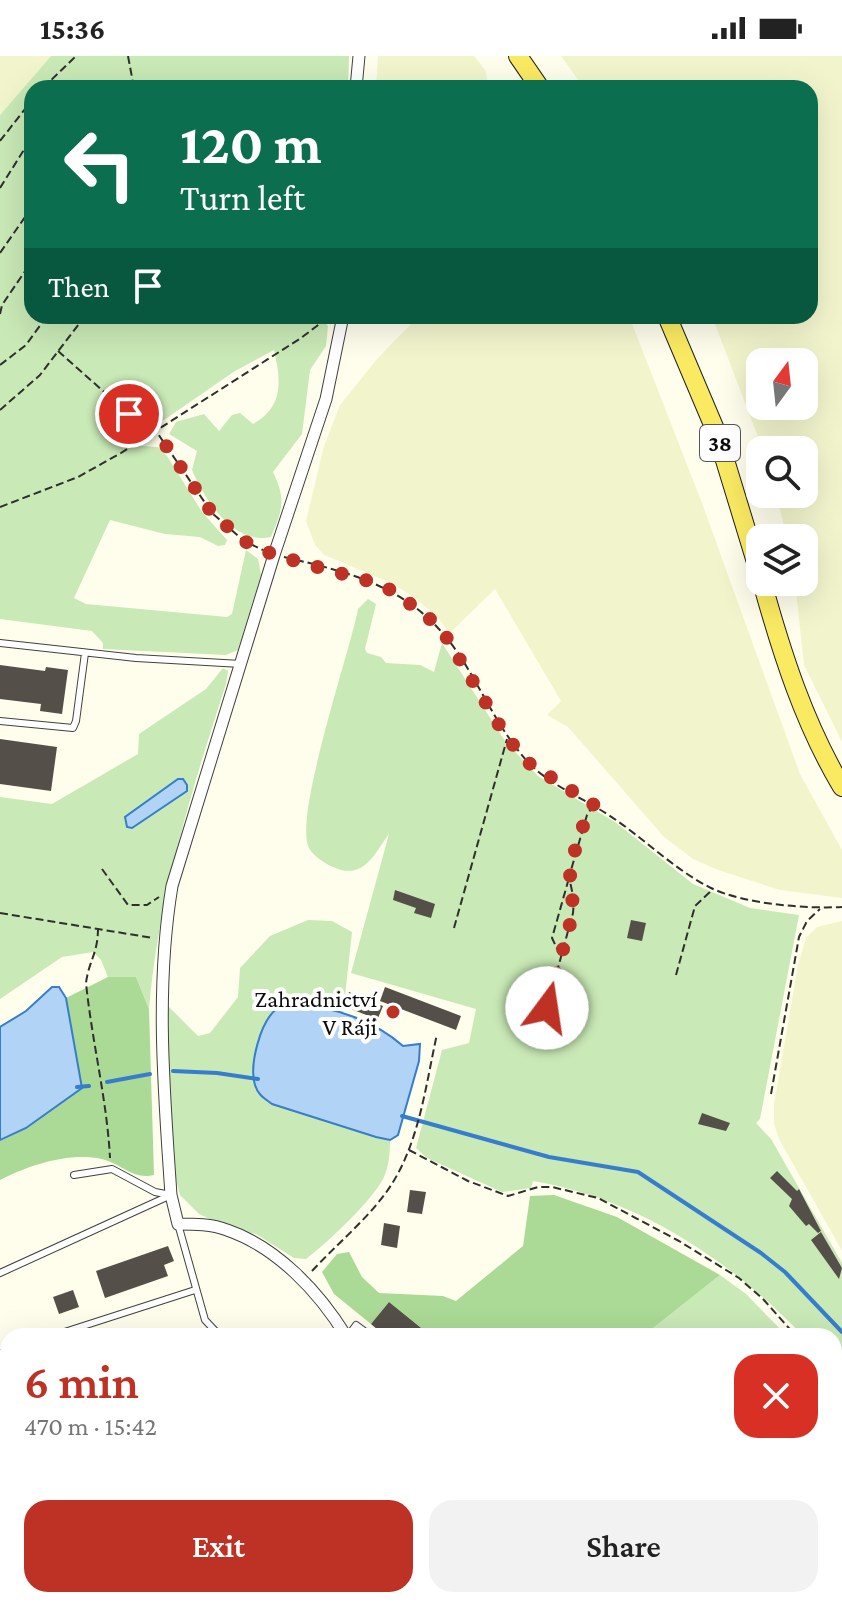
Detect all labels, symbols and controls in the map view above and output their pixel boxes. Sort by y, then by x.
text: 15:36 [40,12,105,45]
icon: left [48,112,152,216]
text: 120 m [180,113,322,175]
text: Turn left [180,178,305,218]
icon: arrive [126,264,170,308]
text: Then [48,270,110,303]
north arrow [746,348,818,420]
map controls [746,348,818,596]
pin [95,380,163,448]
icon: arrive [107,392,151,436]
road number: 38 [700,425,740,461]
button: search [746,436,818,508]
button: layers [746,524,818,596]
position arrow [505,966,589,1050]
place label: Zahradnictví V Ráji [254,985,378,1040]
marker: Zahradnictví V Ráji [384,1003,402,1021]
button: close [734,1354,818,1438]
text: 6 min [24,1355,139,1408]
text: 470 m · 15:42 [24,1412,157,1441]
button: Exit [24,1500,413,1592]
button: Share [429,1500,818,1592]

